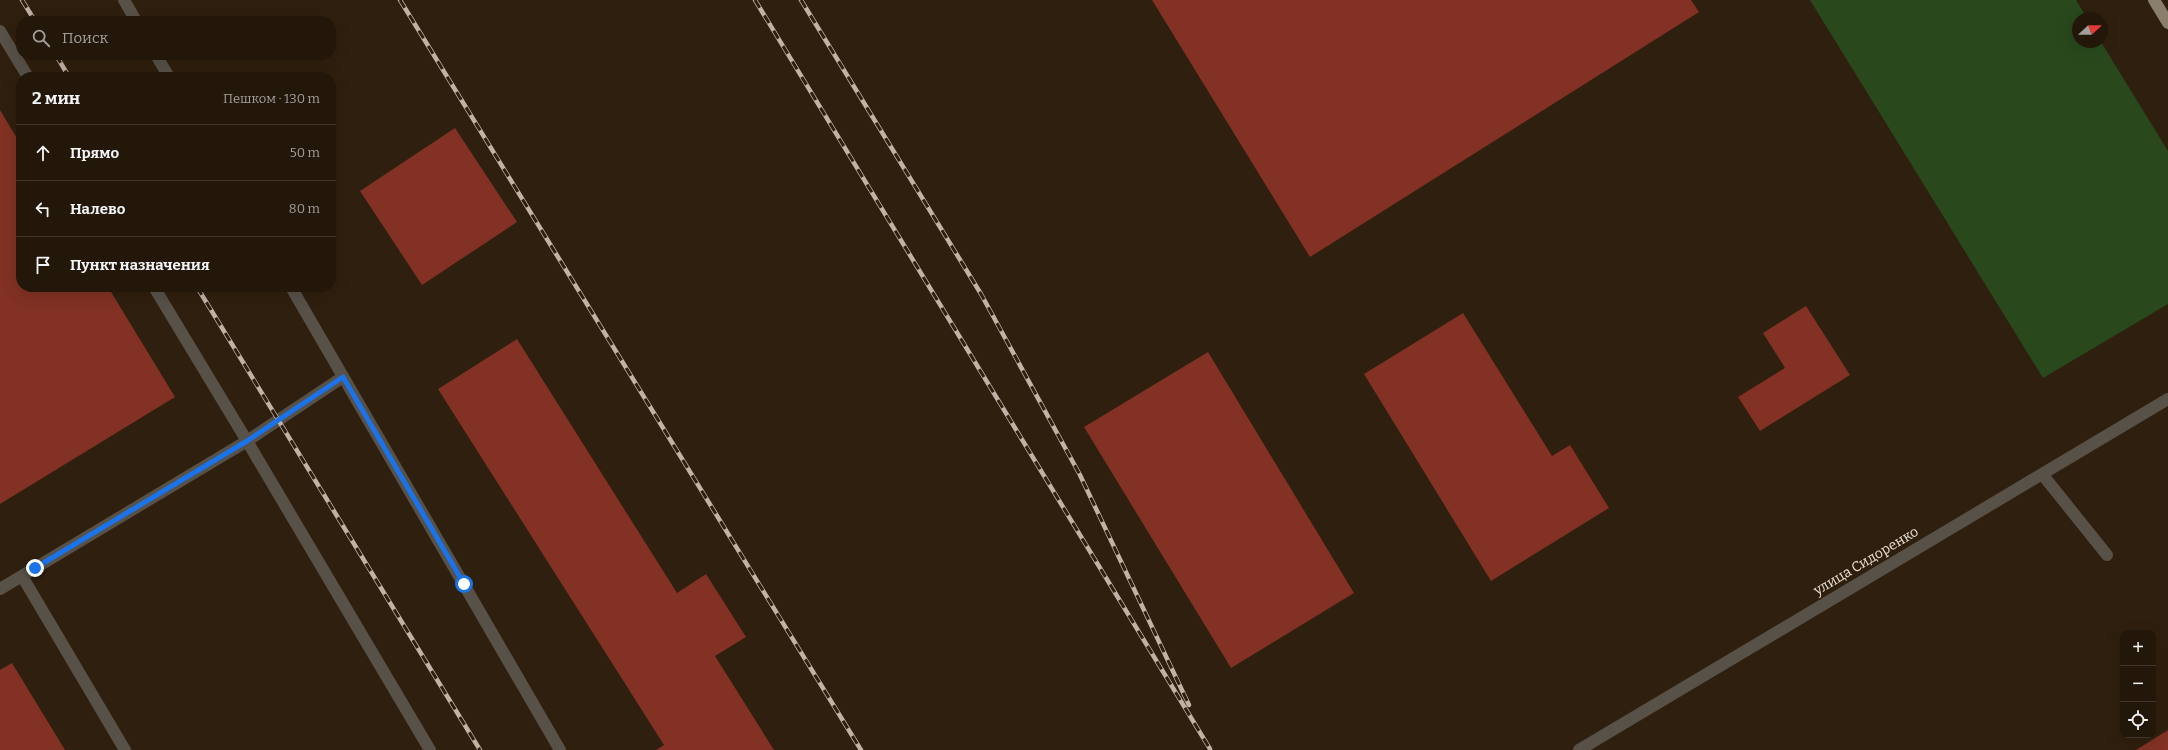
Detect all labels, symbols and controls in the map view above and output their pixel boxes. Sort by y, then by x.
north arrow [2072,12,2108,48]
search box [16,16,336,60]
icon: search [30,27,52,49]
text: Поиск [62,29,108,47]
text: 2 мин [32,88,80,109]
text: Пешком · 130 m [223,91,320,106]
icon: ahead [32,142,54,164]
text: Прямо [70,144,119,162]
text: 50 m [290,145,320,160]
icon: left [32,198,54,220]
text: Налево [70,200,125,218]
text: 80 m [289,201,320,216]
icon: arrive [32,254,54,276]
text: Пункт назначения [70,256,210,274]
street label: улица Сидоренко [1810,523,1922,600]
route end [26,559,44,577]
route start [455,575,473,593]
map controls [2120,630,2156,738]
button: + [2120,630,2156,666]
button: − [2120,666,2156,702]
button: locate [2120,702,2156,738]

